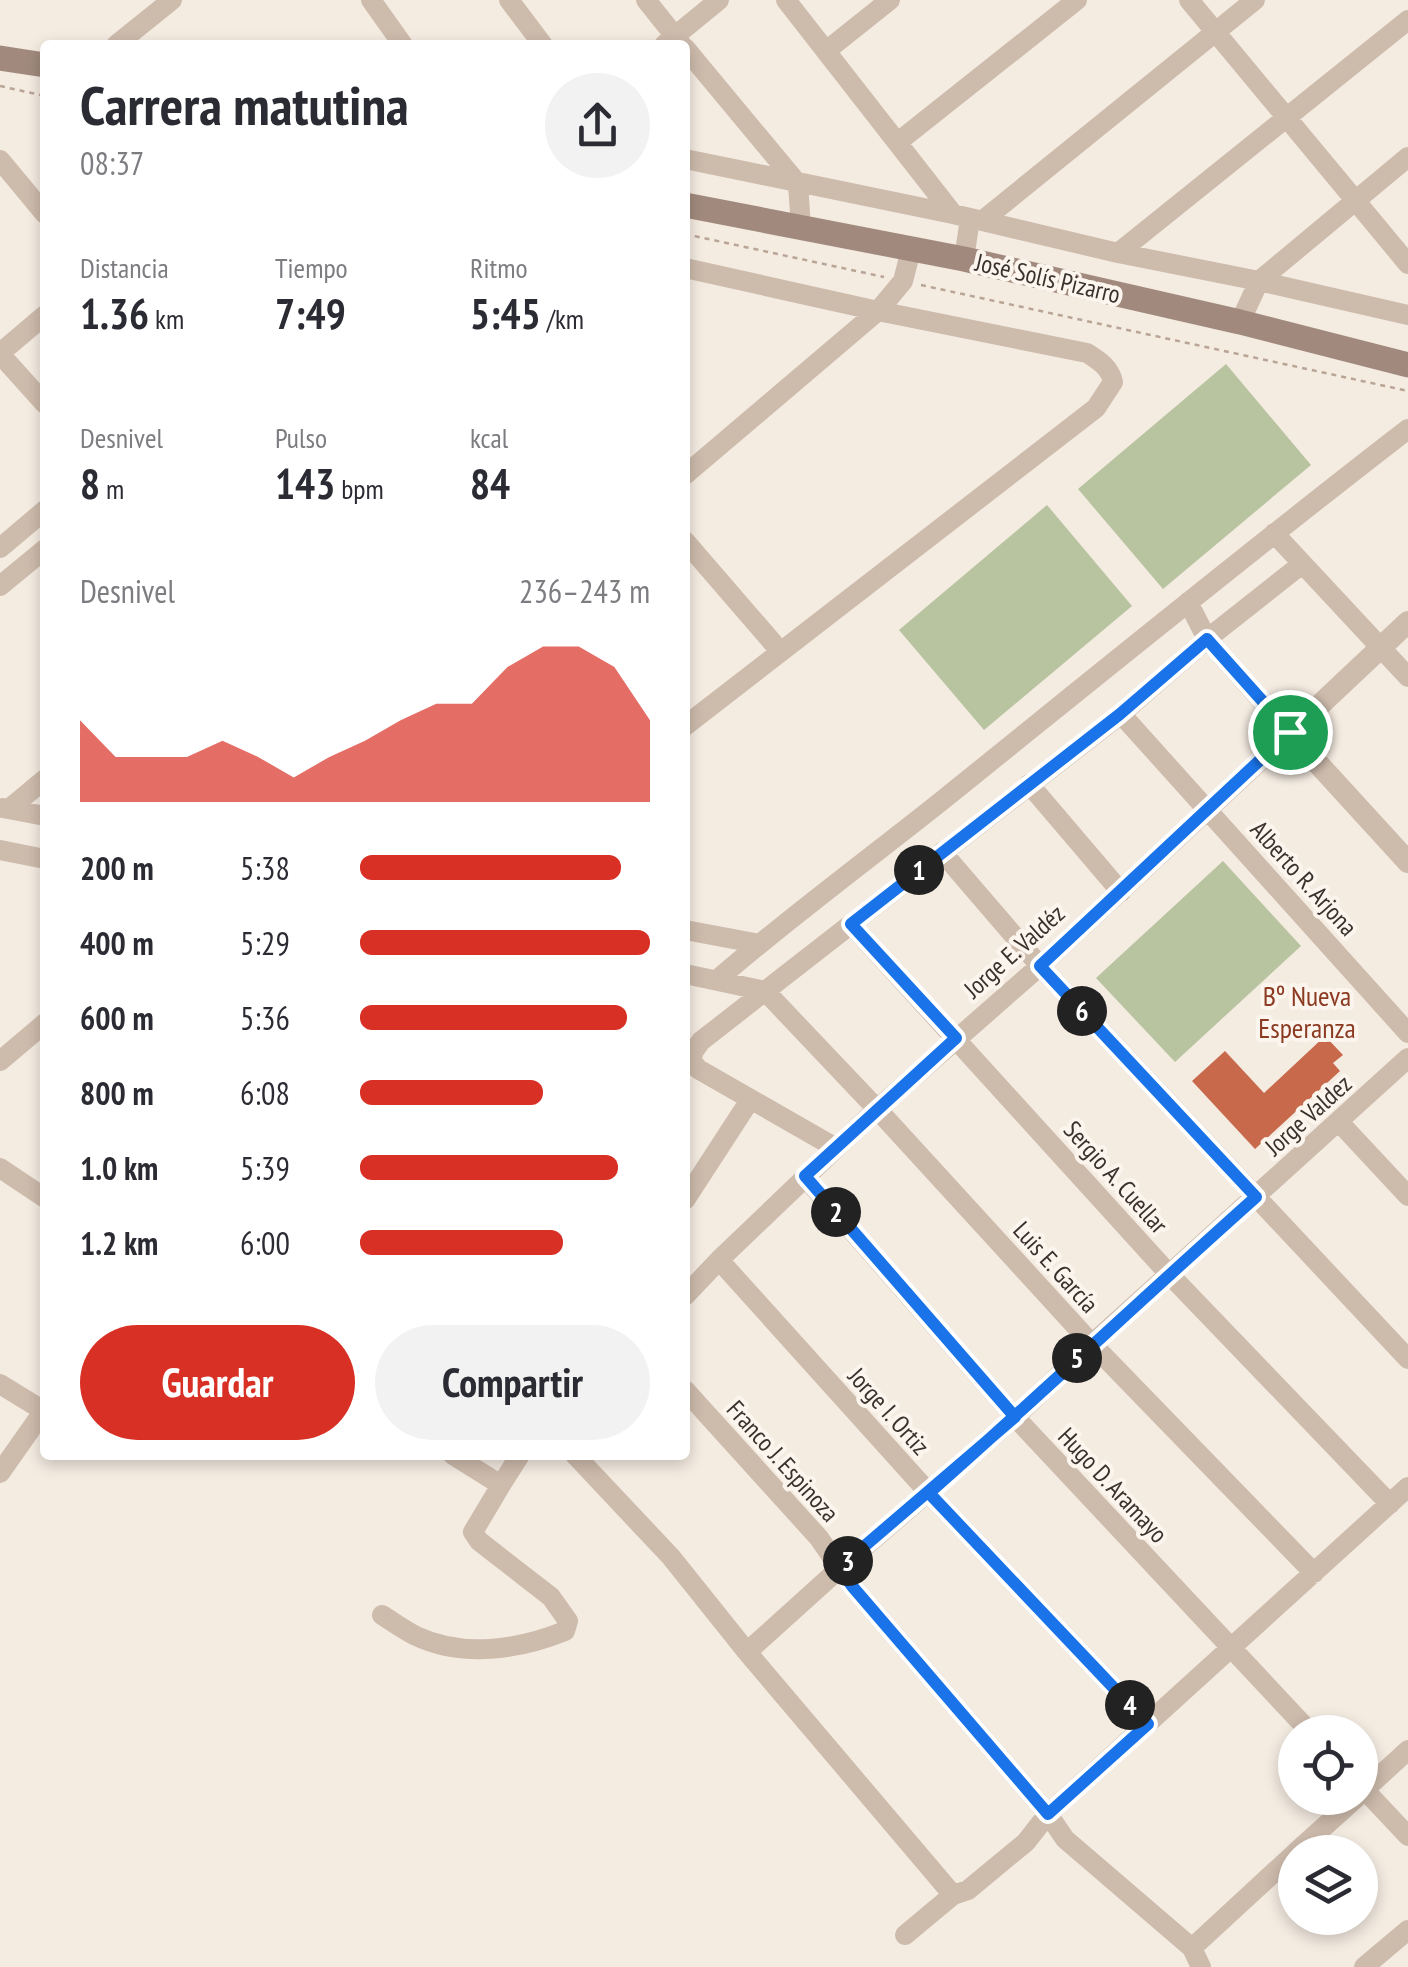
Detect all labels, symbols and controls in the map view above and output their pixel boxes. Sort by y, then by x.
text: Carrera matutina [80,69,409,140]
button: share [545,73,650,178]
text: 08:37 [80,142,144,184]
street label: José Solís Pizarro [972,246,1124,310]
text: Distancia [80,249,169,286]
text: Tiempo [275,249,348,286]
text: Ritmo [470,249,528,286]
text: 1.36 [80,286,149,341]
text: 7:49 [275,286,346,341]
text: 5:45 [470,286,541,341]
text: km [149,300,184,337]
text: /km [541,300,584,337]
text: Desnivel [80,419,163,456]
text: Pulso [275,419,327,456]
text: kcal [470,419,508,456]
text: 8 [80,456,100,511]
text: 143 [275,456,335,511]
text: 84 [470,456,510,511]
text: m [100,470,124,507]
text: bpm [335,470,384,507]
text: Desnivel [80,570,175,612]
text: 236–243 m [519,570,650,612]
pin [1248,690,1333,775]
icon: arrive [1263,705,1318,760]
street label: Alberto R. Arjona [1244,814,1364,942]
pin: 1 [894,845,944,895]
text: 200 m [80,847,154,889]
text: 5:38 [240,847,290,889]
text: 1 [912,851,926,888]
street label: Jorge E. Valdéz [956,897,1071,1005]
text: 400 m [80,922,154,964]
text: 5:29 [240,922,290,964]
district label: Bº Nueva Esperanza [1258,977,1356,1046]
pin: 6 [1057,986,1107,1036]
text: 6 [1075,992,1089,1029]
text: 600 m [80,997,154,1039]
text: 5:36 [240,997,290,1039]
street label: Jorge Valdez [1257,1068,1358,1163]
text: 800 m [80,1072,154,1114]
text: 6:08 [240,1072,290,1114]
street label: Sergio A. Cuellar [1057,1114,1175,1240]
text: 1.0 km [80,1147,158,1189]
text: 5:39 [240,1147,290,1189]
pin: 2 [811,1187,861,1237]
text: 2 [829,1193,843,1230]
street label: Luis E. García [1007,1215,1105,1319]
text: 1.2 km [80,1222,158,1264]
text: 6:00 [240,1222,290,1264]
button: Guardar [80,1325,355,1440]
button: Compartir [375,1325,650,1440]
pin: 5 [1052,1333,1102,1383]
text: 5 [1070,1339,1084,1376]
street label: Jorge I. Ortiz [841,1360,937,1461]
street label: Franco J. Espinoza [720,1394,846,1528]
street label: Hugo D. Aramayo [1051,1421,1175,1549]
pin: 3 [823,1536,873,1586]
text: 3 [841,1542,855,1579]
pin: 4 [1105,1680,1155,1730]
text: 4 [1123,1686,1137,1723]
map controls [1278,1715,1378,1935]
button: locate [1278,1715,1378,1815]
button: layers [1278,1835,1378,1935]

